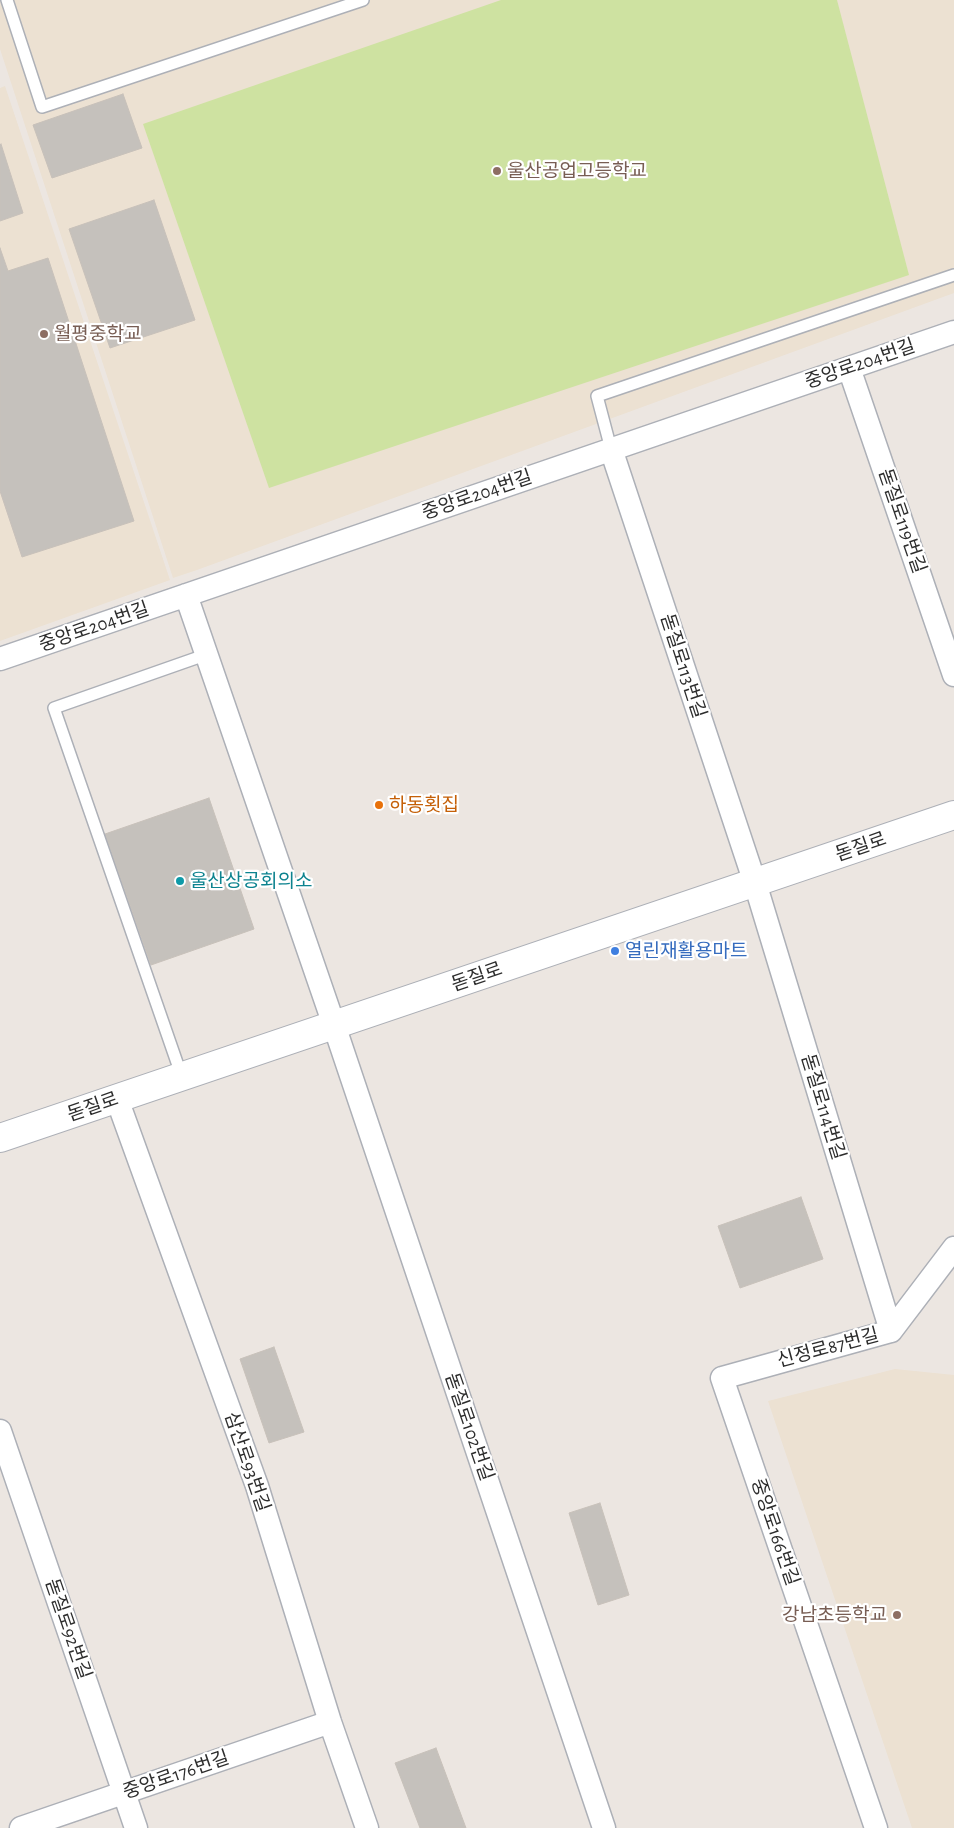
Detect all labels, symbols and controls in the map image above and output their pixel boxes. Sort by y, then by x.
place label: 울산공업고등학교 [507,160,647,182]
marker: 울산공업고등학교 [491,165,503,177]
place label: 월평중학교 [54,323,141,345]
marker: 월평중학교 [38,328,50,340]
street label: 중앙로204번길 [802,334,918,394]
street label: 중앙로204번길 [419,465,535,525]
street label: 돋질로119번길 [873,466,931,576]
street label: 중앙로204번길 [36,597,152,657]
street label: 돋질로113번길 [655,611,711,721]
place label: 하동횟집 [389,794,459,816]
marker: 하동횟집 [373,799,385,811]
street label: 돋질로 [832,828,890,866]
place label: 울산상공회의소 [190,870,312,892]
marker: 울산상공회의소 [174,875,186,887]
place label: 열린재활용마트 [625,940,747,962]
marker: 열린재활용마트 [609,945,621,957]
street label: 돋질로 [448,958,506,996]
street label: 돋질로114번길 [796,1051,850,1163]
street label: 돋질로 [64,1088,122,1126]
street label: 신정로87번길 [775,1323,881,1373]
street label: 돋질로102번길 [440,1370,498,1484]
street label: 삼산로93번길 [219,1409,275,1515]
street label: 중앙로166번길 [746,1475,804,1589]
street label: 돋질로92번길 [40,1576,96,1682]
place label: 강남초등학교 [782,1604,887,1626]
marker: 강남초등학교 [891,1609,903,1621]
street label: 중앙로176번길 [120,1746,232,1804]

